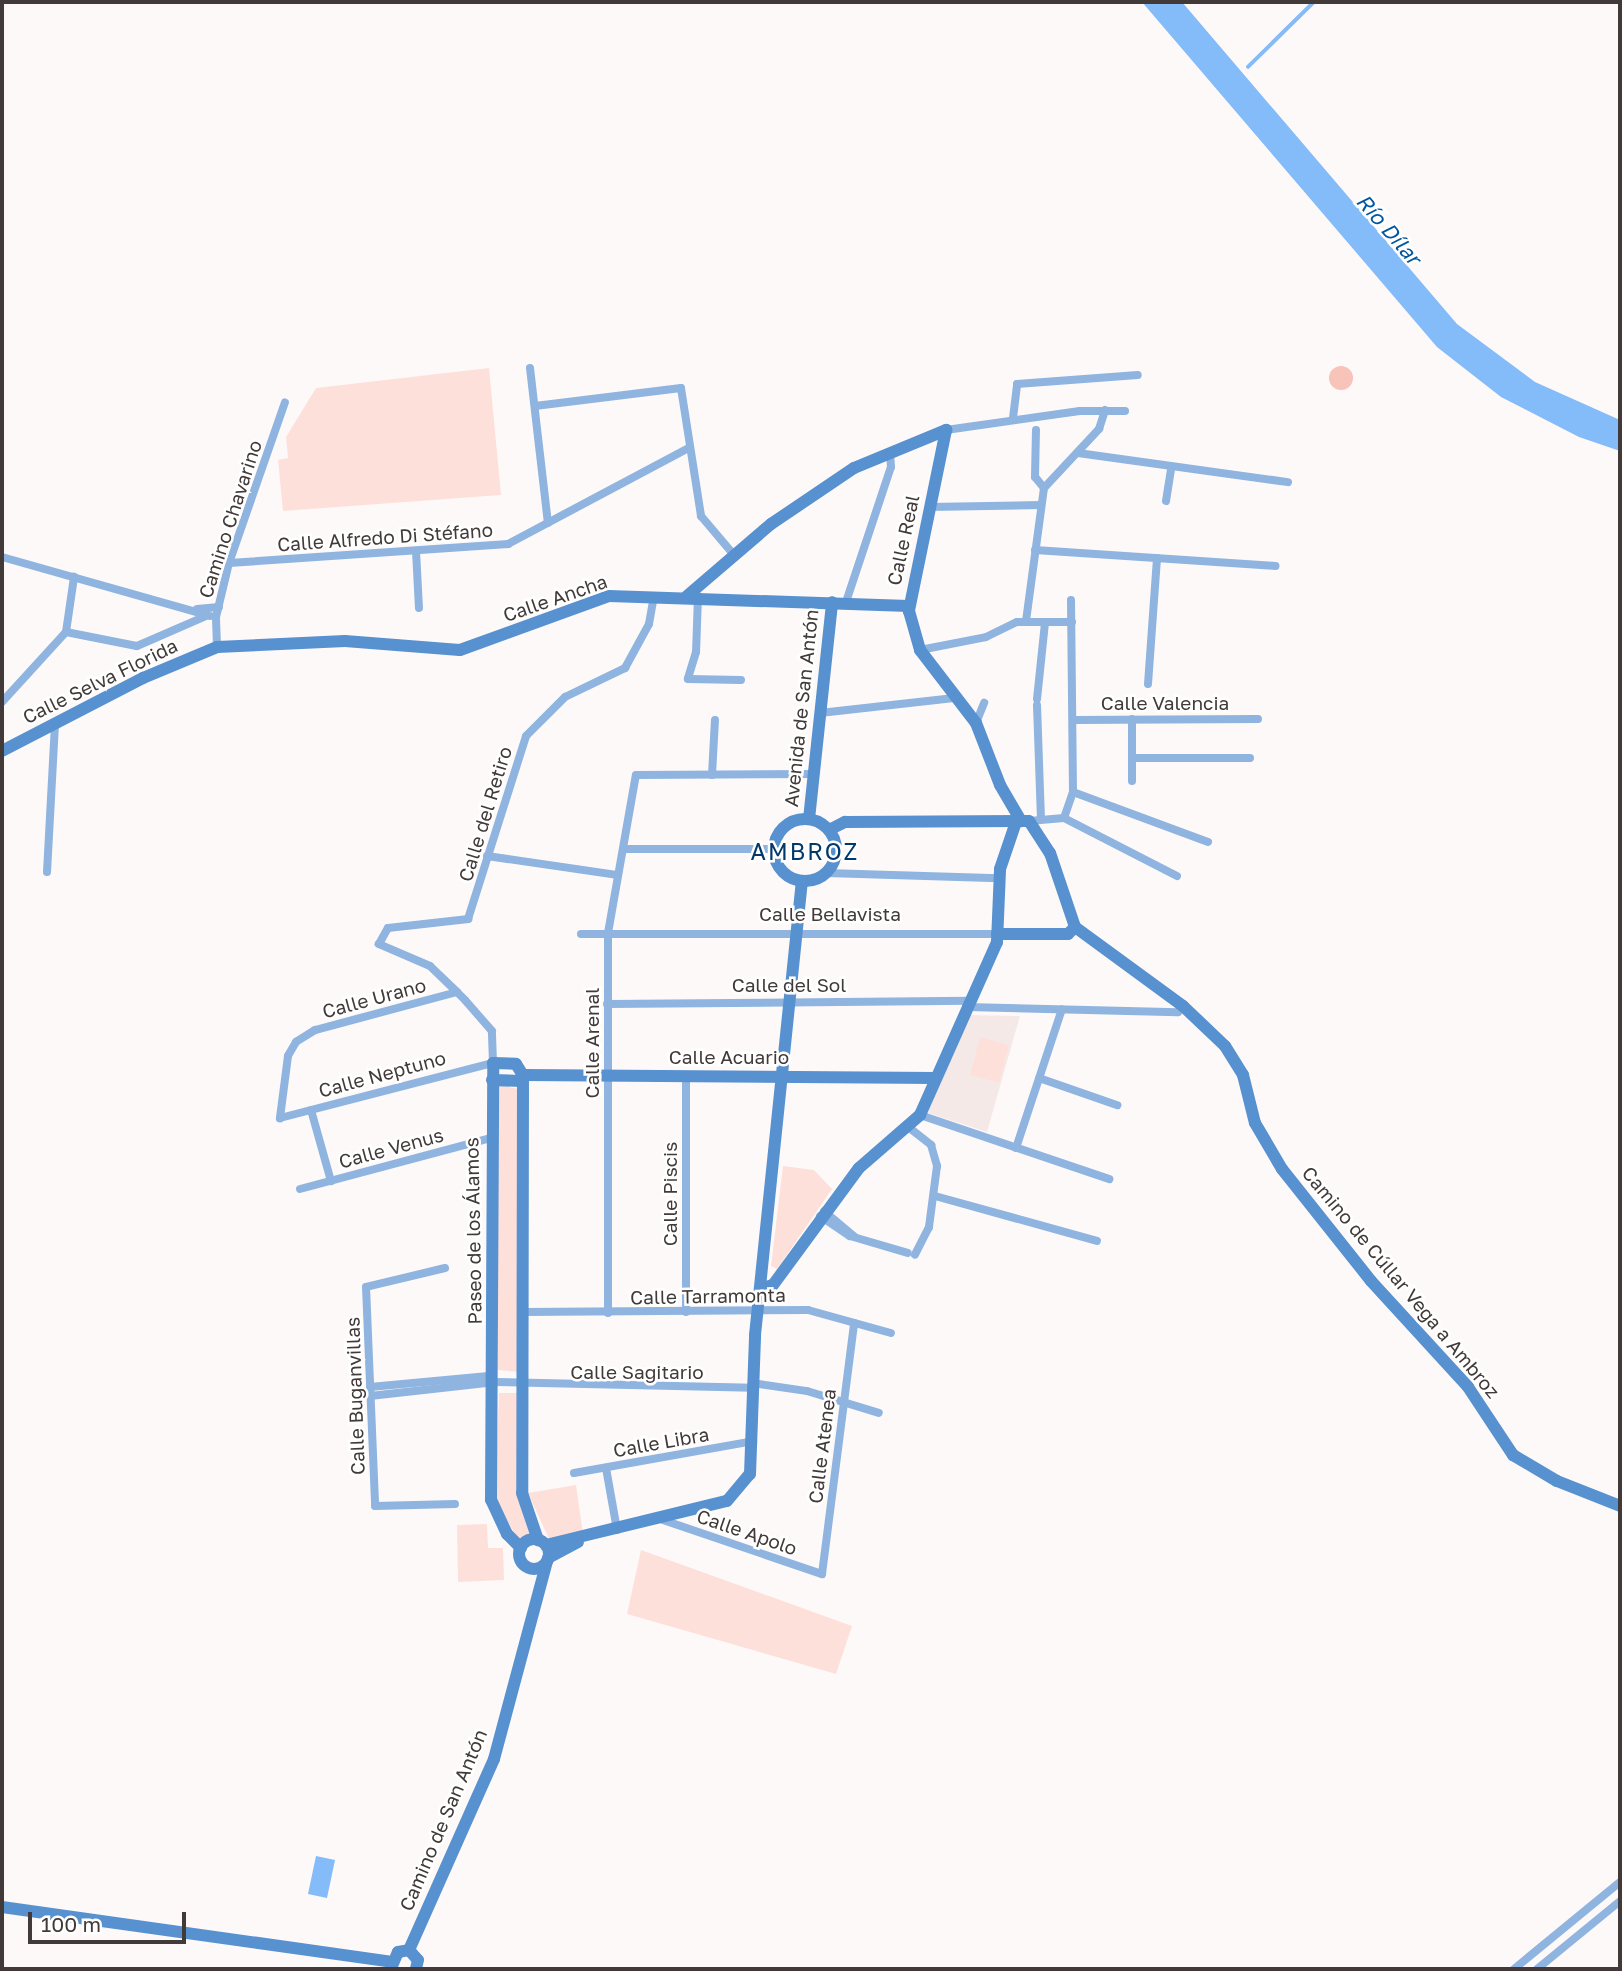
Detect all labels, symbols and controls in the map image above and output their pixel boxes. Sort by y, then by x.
water label: Río Dílar [1352,189,1426,269]
street label: Camino Chavarino [194,437,266,601]
street label: Calle Real [882,493,924,587]
street label: Calle Alfredo Di Stéfano [276,518,494,556]
street label: Calle Ancha [500,570,610,626]
street label: Avenida de San Antón [779,608,823,808]
street label: Calle Selva Florida [19,634,181,728]
street label: Calle Valencia [1101,692,1229,714]
street label: Calle del Retiro [454,744,516,884]
district label: AMBROZ [751,837,859,865]
street label: Calle Bellavista [759,903,901,925]
street label: Calle Urano [320,973,428,1023]
street label: Calle del Sol [732,974,846,996]
street label: Calle Arenal [581,988,603,1098]
street label: Calle Neptuno [316,1046,448,1102]
street label: Calle Acuario [669,1046,789,1068]
street label: Calle Venus [336,1123,446,1173]
street label: Paseo de los Álamos [460,1137,486,1325]
street label: Calle Piscis [659,1142,681,1246]
street label: Camino de Cúllar Vega a Ambroz [1297,1162,1505,1402]
street label: Calle Tarramonta [630,1283,786,1309]
street label: Calle Buganvillas [341,1317,369,1475]
street label: Calle Sagitario [570,1361,704,1383]
street label: Calle Atenea [804,1387,840,1505]
street label: Calle Libra [611,1422,711,1462]
street label: Calle Apolo [694,1504,800,1560]
street label: Camino de San Antón [394,1726,492,1914]
scale bar [32,1898,189,1942]
text: 100 m [41,1911,101,1937]

